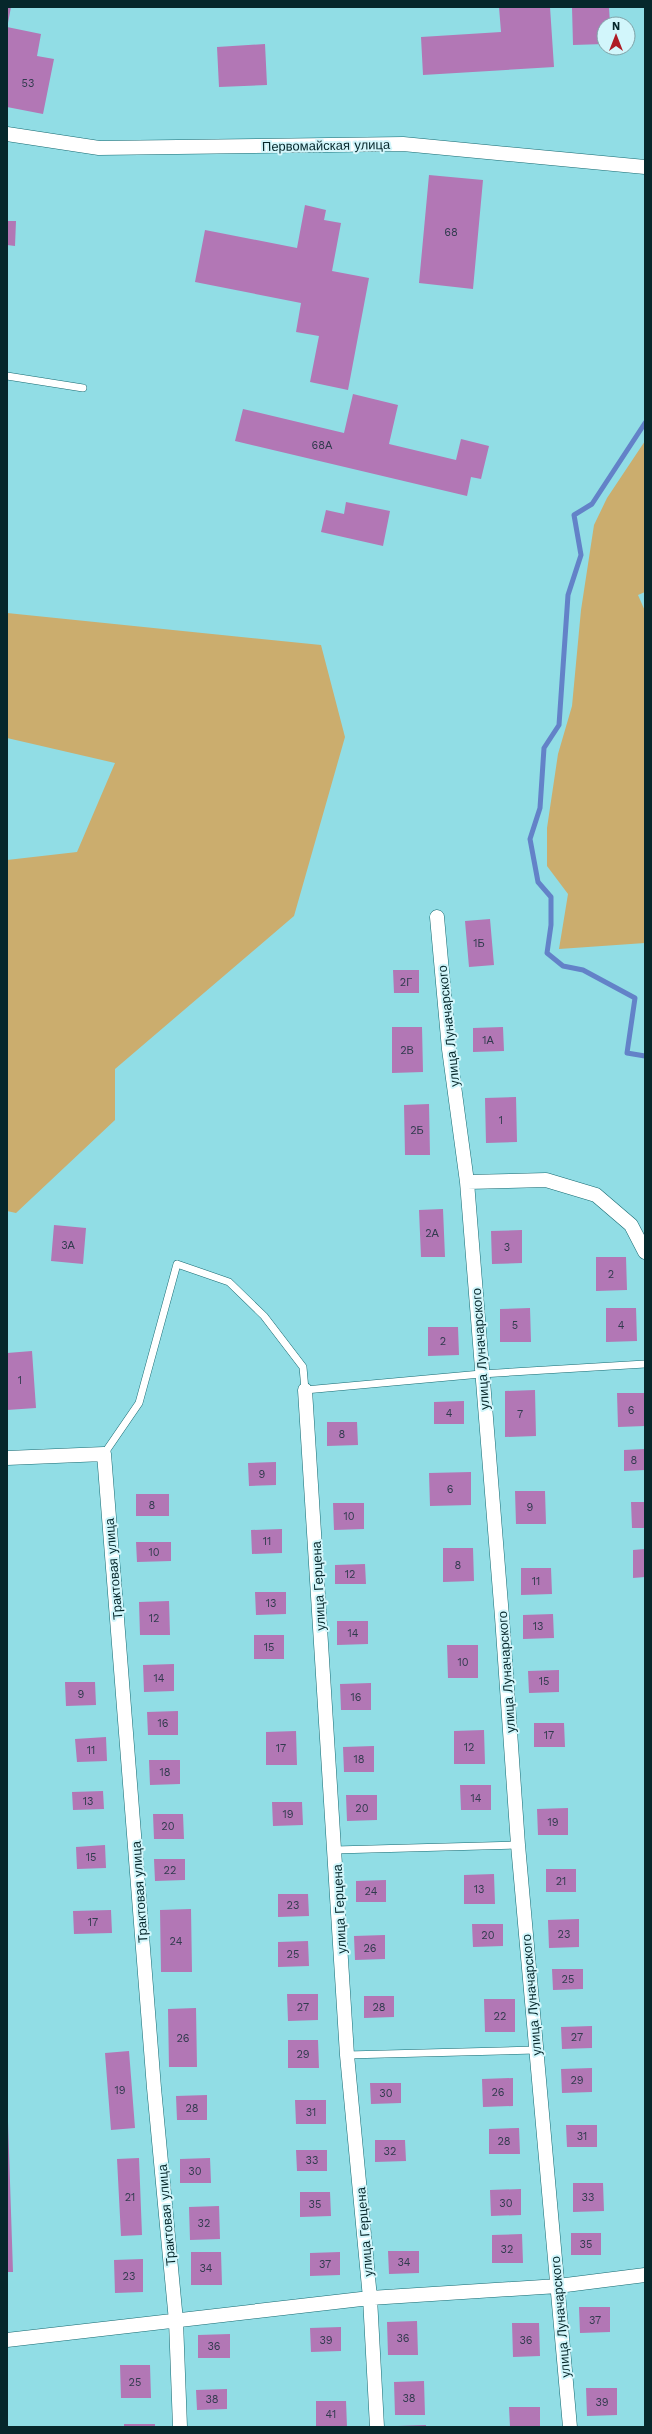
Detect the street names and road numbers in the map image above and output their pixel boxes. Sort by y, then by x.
street label: Первомайская улица [262,137,391,154]
street label: улица Луначарского [435,965,462,1087]
street label: улица Луначарского [469,1288,492,1410]
street label: Трактовая улица [102,1517,125,1620]
street label: улица Герцена [309,1540,328,1631]
street label: улица Луначарского [495,1611,518,1733]
street label: Трактовая улица [128,1840,151,1943]
street label: улица Герцена [330,1863,349,1954]
street label: улица Луначарского [519,1934,544,2056]
street label: Трактовая улица [155,2163,178,2266]
street label: улица Герцена [353,2186,376,2277]
street label: улица Луначарского [548,2256,573,2378]

